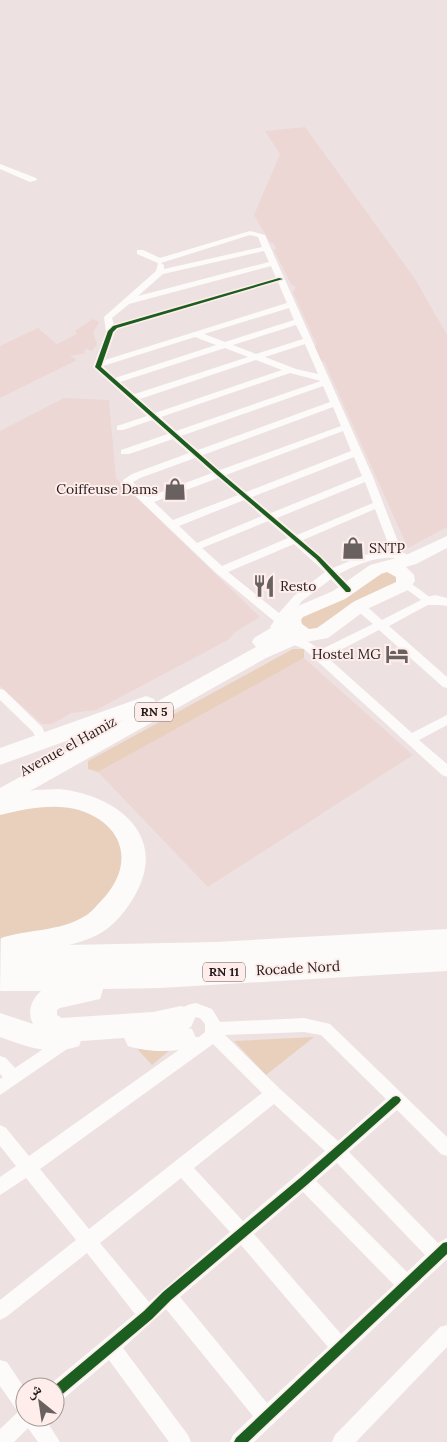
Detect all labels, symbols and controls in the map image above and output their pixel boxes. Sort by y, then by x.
shop icon: Coiffeuse Dams [162,476,188,502]
place label: Coiffeuse Dams [56,480,158,498]
shop icon: SNTP [340,535,366,561]
place label: SNTP [369,539,406,557]
restaurant icon: Resto [251,573,277,599]
place label: Resto [280,577,316,595]
hotel icon: Hostel MG [384,641,410,667]
place label: Hostel MG [312,645,381,663]
road number: RN 5 [135,702,173,722]
street label: Avenue el Hamiz [16,712,120,781]
street label: Rocade Nord [255,957,341,979]
road number: RN 11 [203,962,245,982]
north arrow [15,1377,65,1427]
text: ش [23,1379,45,1402]

